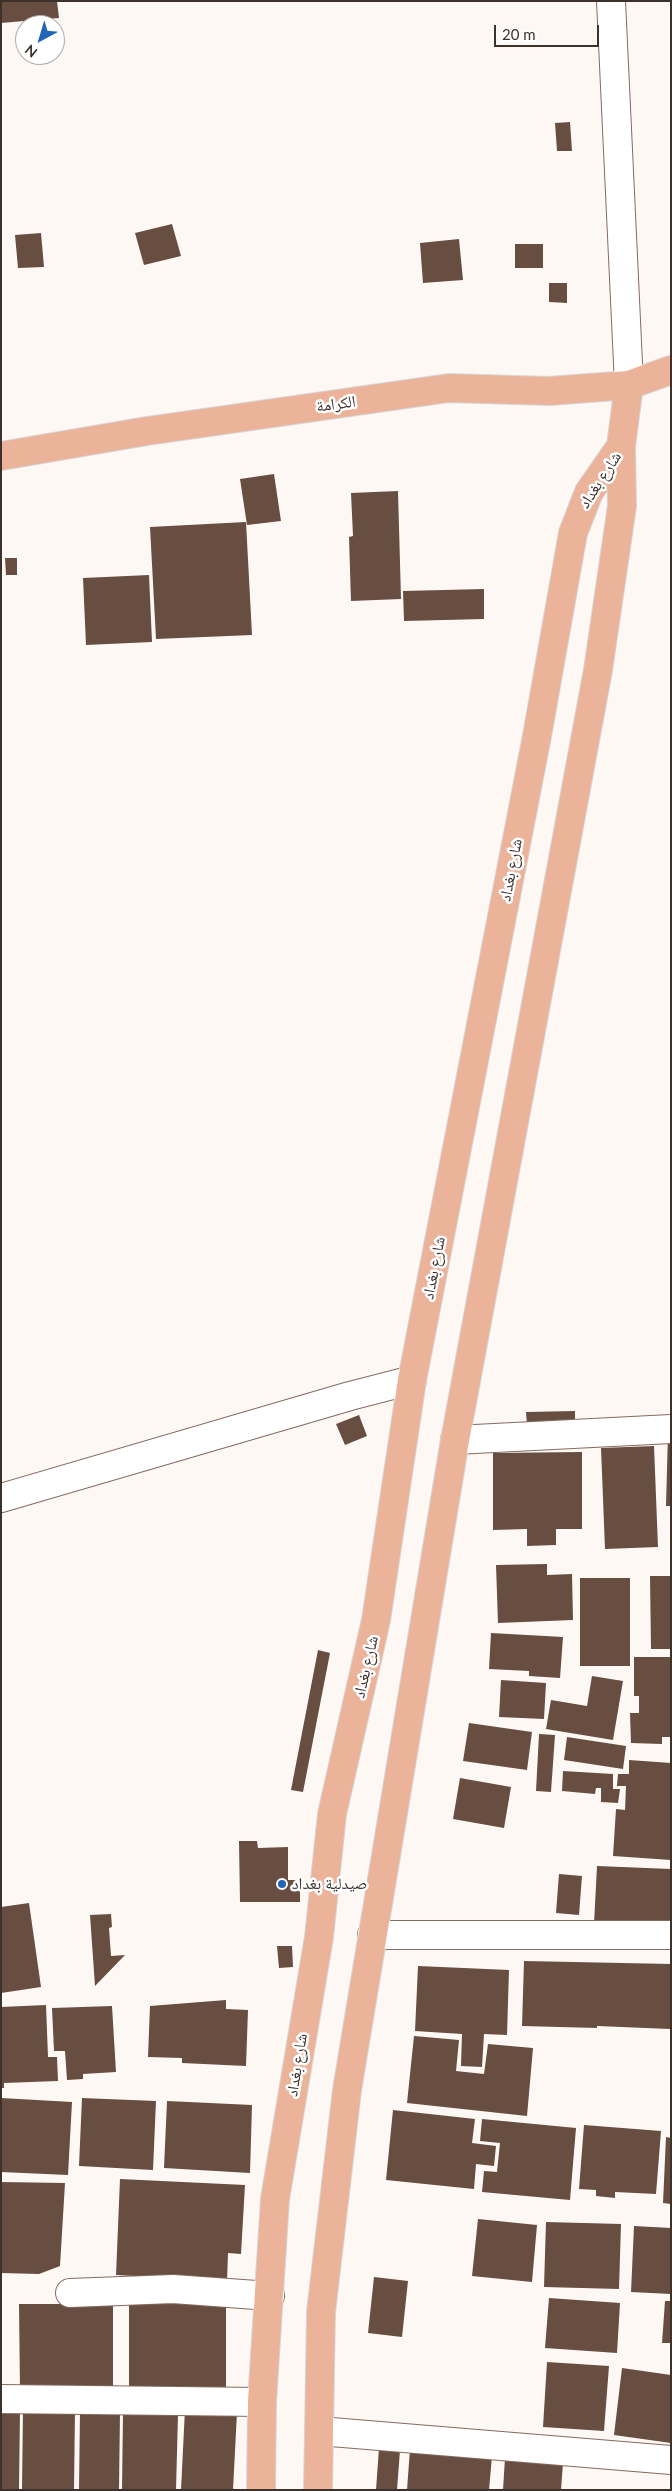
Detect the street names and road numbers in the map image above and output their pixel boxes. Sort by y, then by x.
street label: الكرامة [315,392,357,416]
street label: شارع بغداد [575,448,625,512]
street label: شارع بغداد [496,837,526,903]
street label: شارع بغداد [419,1235,449,1301]
street label: شارع بغداد [349,1634,383,1700]
street label: شارع بغداد [283,2032,311,2098]

